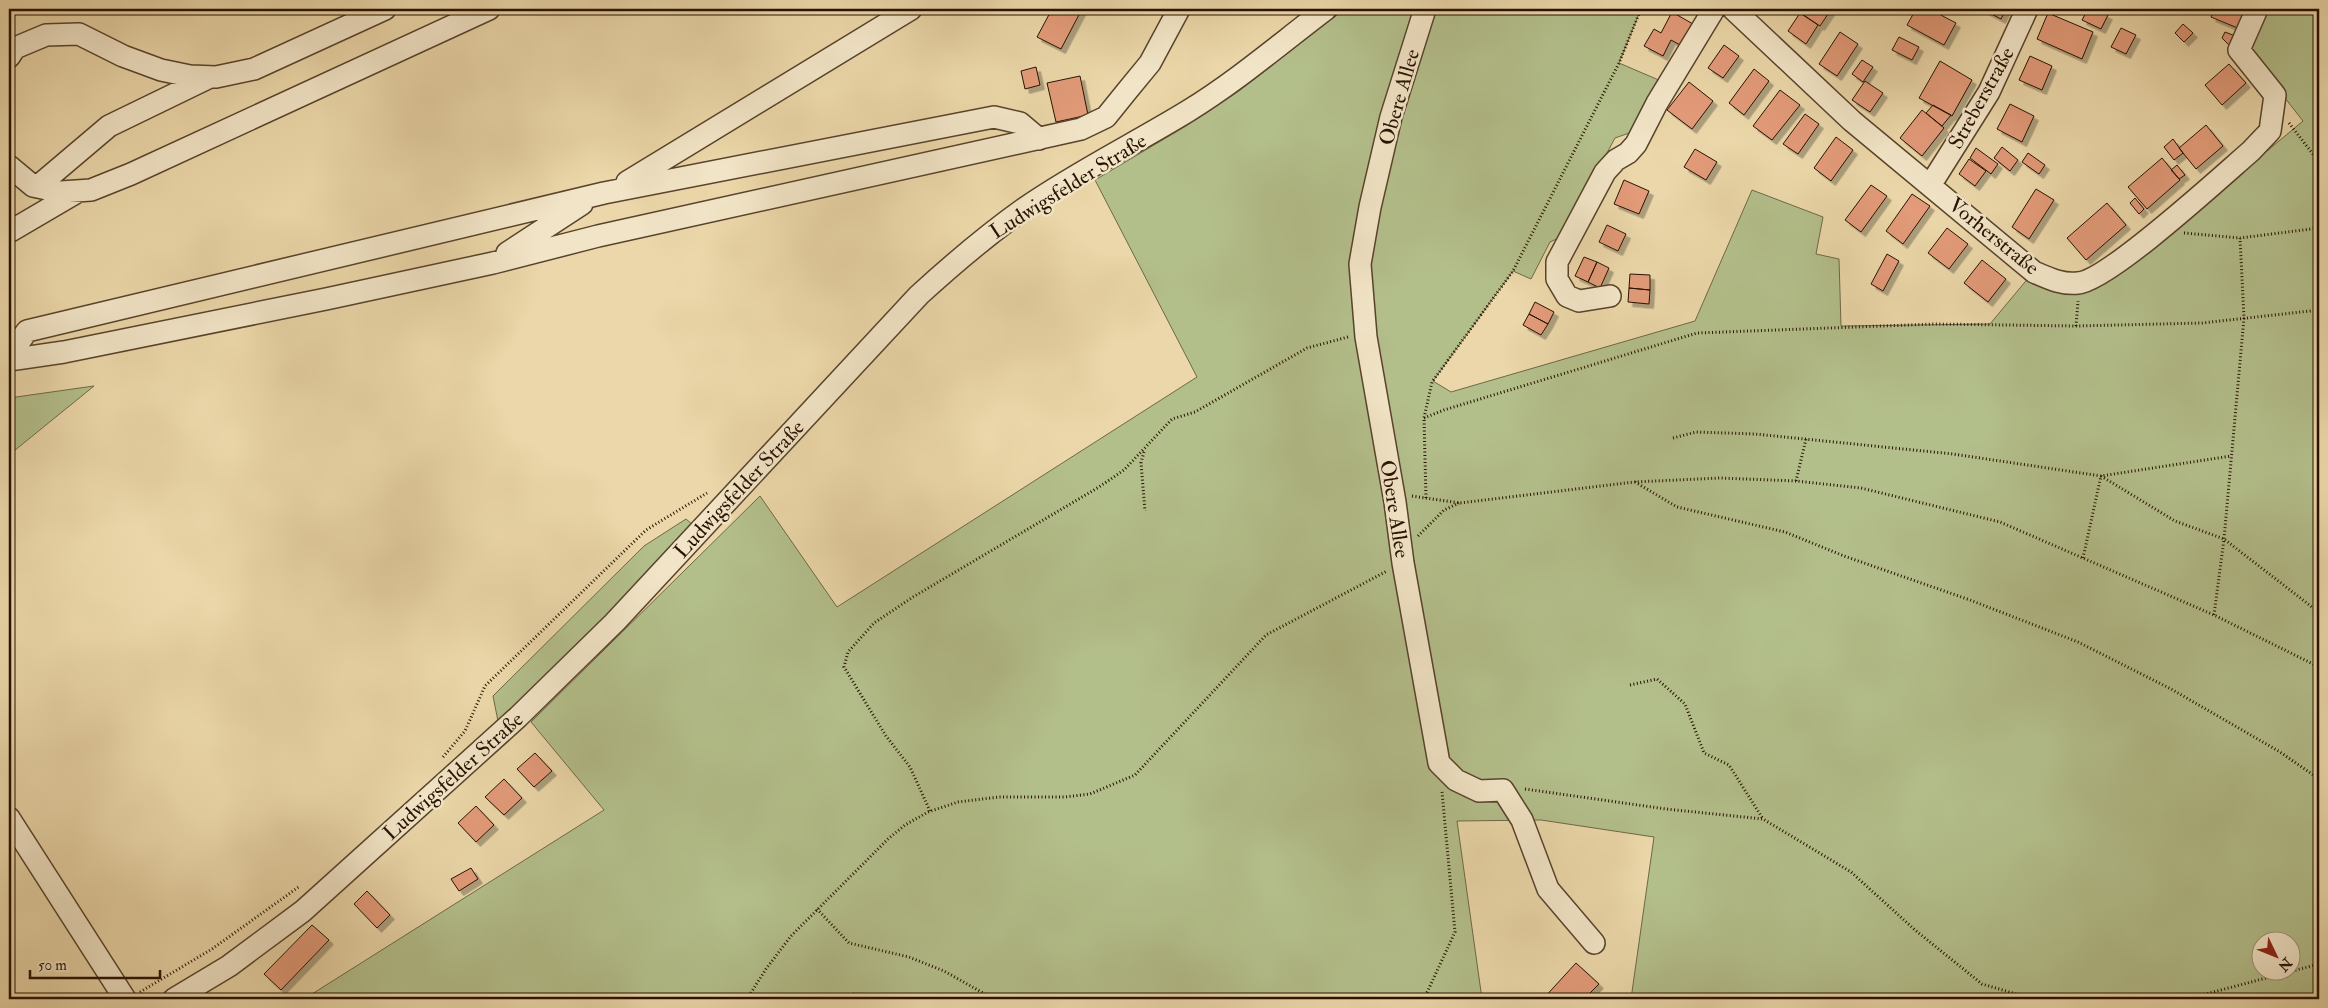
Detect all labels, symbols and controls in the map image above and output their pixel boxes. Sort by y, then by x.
street label: Streberstraße [1942,42,2021,154]
street label: Obere Allee [1373,46,1426,148]
street label: Ludwigsfelder Straße [985,127,1152,245]
street label: Vorherstraße [1943,192,2045,281]
street label: Ludwigsfelder Straße [668,414,811,564]
street label: Obere Allee [1373,458,1416,560]
street label: Ludwigsfelder Straße [378,706,529,846]
north arrow [2250,930,2300,980]
scale bar [30,948,160,980]
text: N [2274,953,2296,975]
text: 50 m [38,956,67,975]

